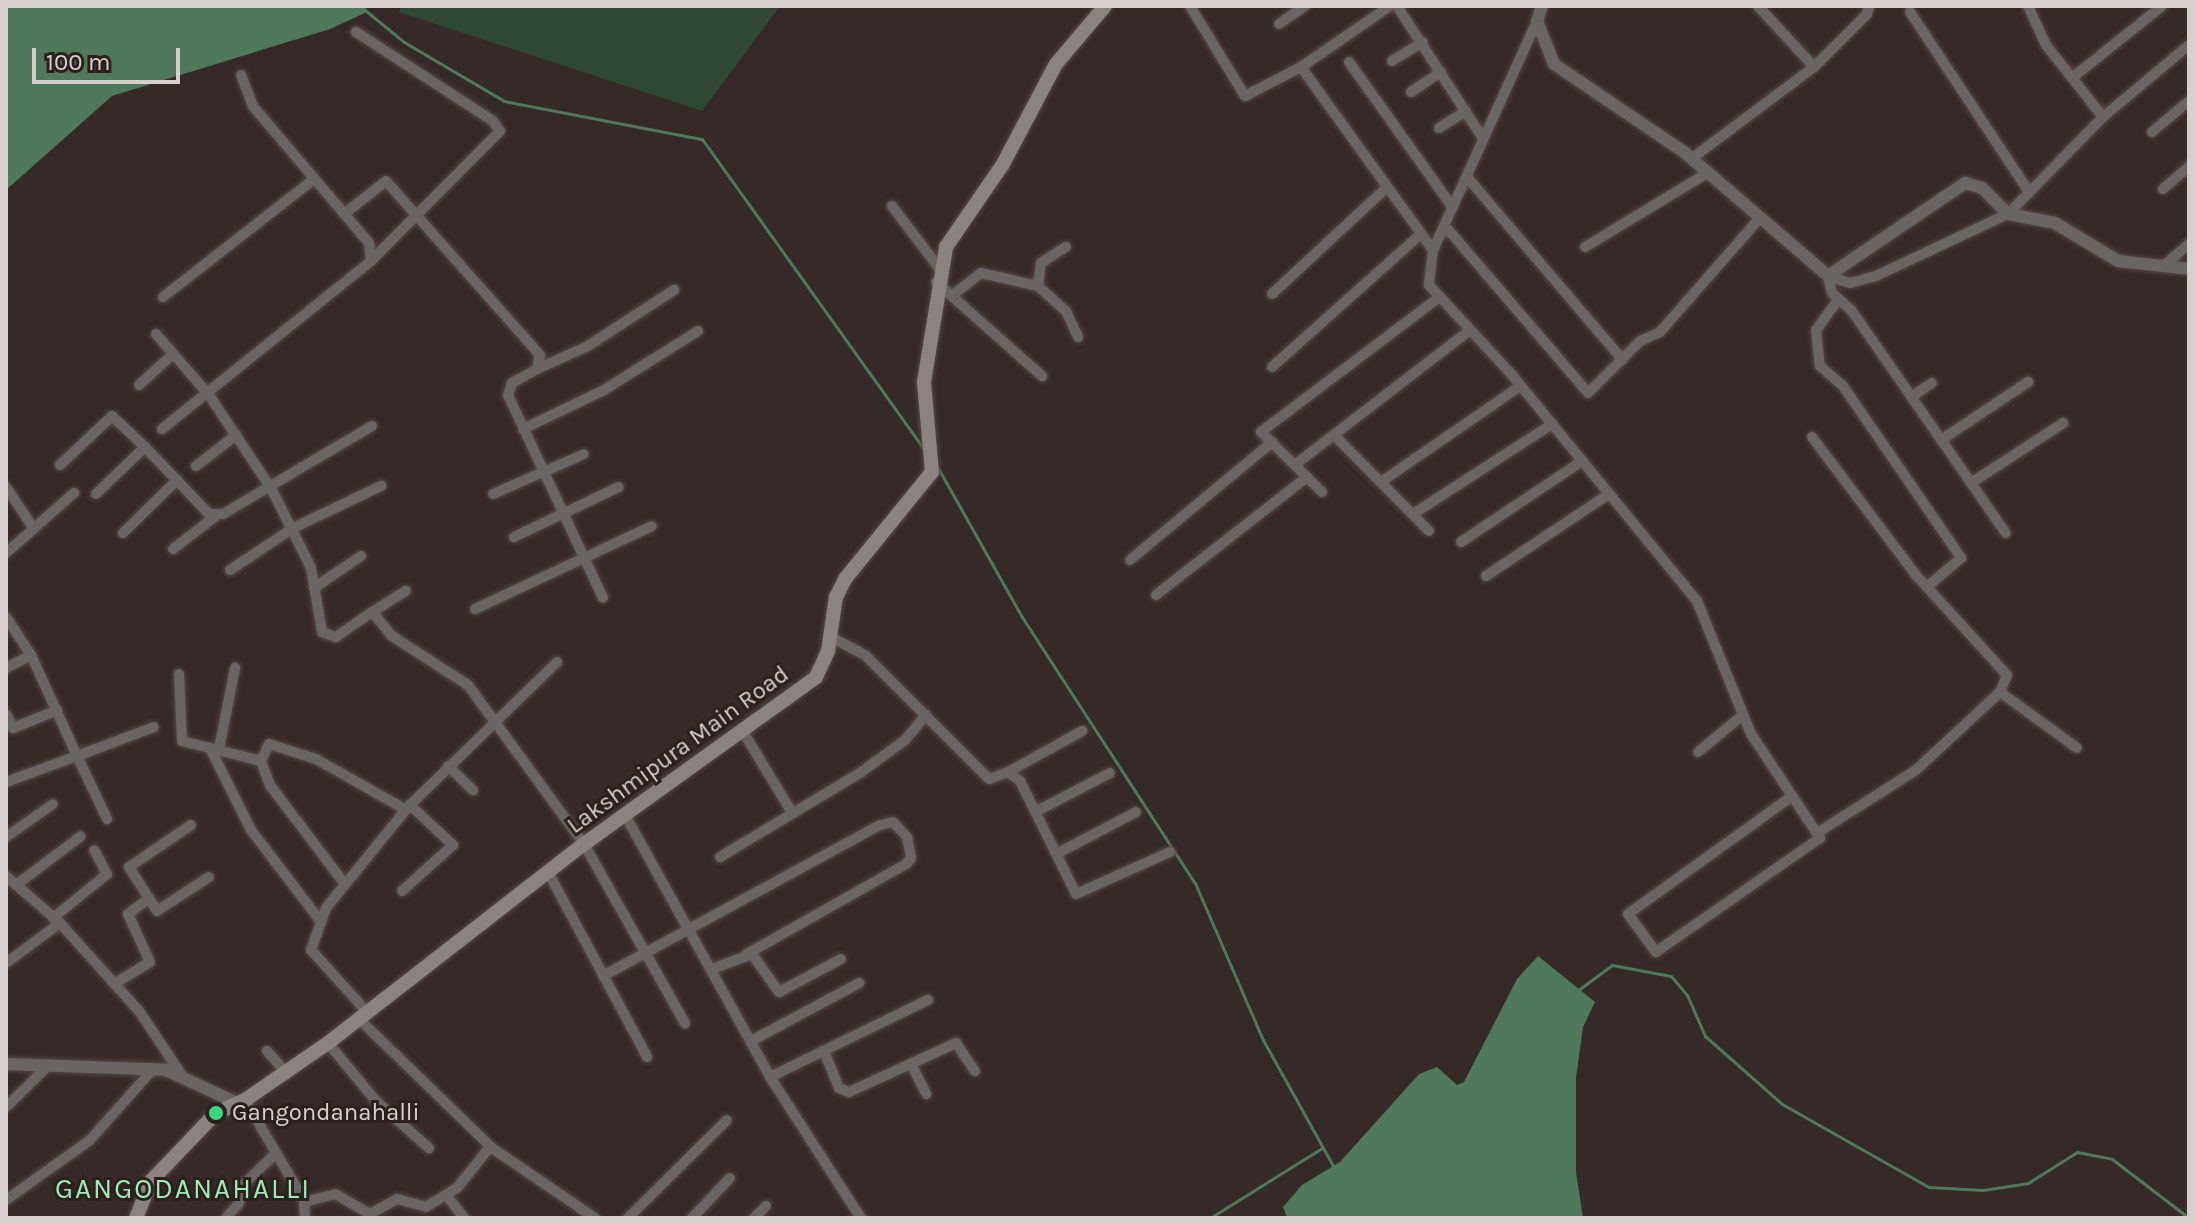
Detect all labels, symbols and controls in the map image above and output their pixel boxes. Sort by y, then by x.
scale bar [36,32,184,82]
text: 100 m [46,48,111,76]
street label: Lakshmipura Main Road [562,660,794,840]
place label: Gangondanahalli [232,1099,420,1127]
marker: Gangondanahalli [207,1104,225,1122]
district label: GANGODANAHALLI [55,1172,311,1206]

